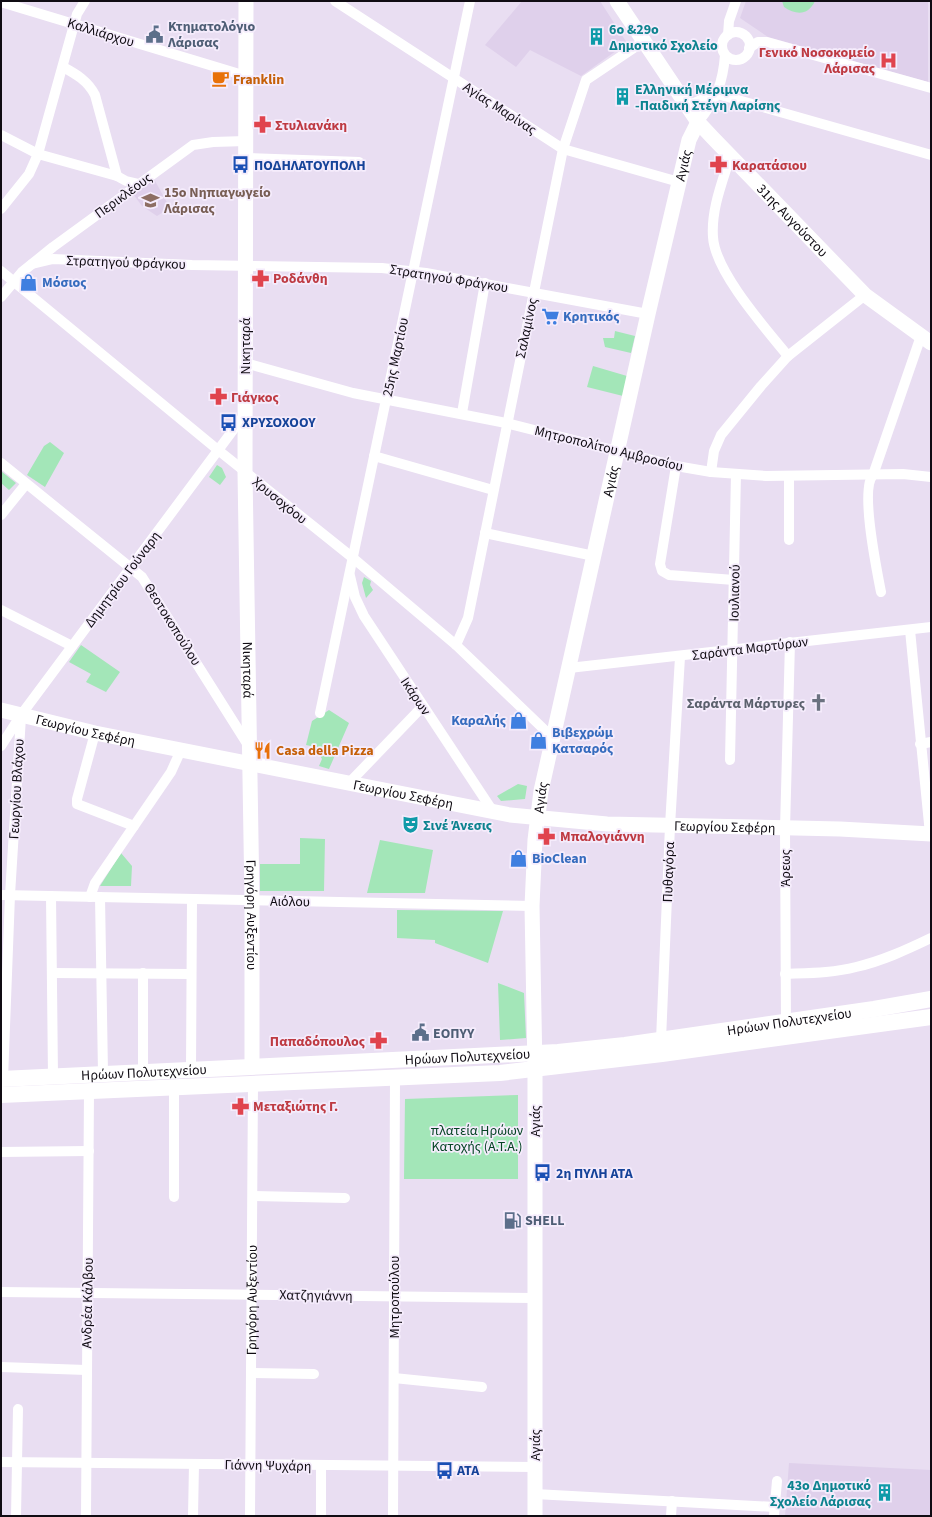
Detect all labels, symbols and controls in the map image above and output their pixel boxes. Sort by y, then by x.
street label: Καλλιάρχου [65,13,137,53]
place label: Κτηματολόγιο Λάρισας [167,17,255,53]
place label: 6ο &29ο Δημοτικό Σχολείο [609,20,718,56]
public building icon: Κτηματολόγιο Λάρισας [145,24,165,44]
building icon: 6ο &29ο Δημοτικό Σχολείο [586,27,606,47]
place label: Γενικό Νοσοκομείο Λάρισας [759,43,876,79]
hospital icon: Γενικό Νοσοκομείο Λάρισας [878,50,898,70]
cafe icon: Franklin [210,69,230,89]
place label: Franklin [233,70,284,90]
street label: Αγίας Μαρίνας [459,78,540,140]
place label: Ελληνική Μέριμνα -Παιδική Στέγη Λαρίσης [635,80,781,116]
building icon: Ελληνική Μέριμνα -Παιδική Στέγη Λαρίσης [612,87,632,107]
pharmacy icon: Στυλιανάκη [252,115,272,135]
place label: Στυλιανάκη [275,116,347,136]
street label: Αγιάς [671,148,697,183]
bus stop icon: ΠΟΔΗΛΑΤΟΥΠΟΛΗ [231,155,251,175]
pharmacy icon: Καρατάσιου [709,155,729,175]
place label: ΠΟΔΗΛΑΤΟΥΠΟΛΗ [254,156,366,176]
place label: Καρατάσιου [732,156,807,176]
street label: Περικλέους [91,168,157,224]
street label: 31ης Αυγούστου [752,180,832,262]
place label: 15ο Νηπιαγωγείο Λάρισας [163,183,271,219]
school or university icon: 15ο Νηπιαγωγείο Λάρισας [141,190,161,210]
street label: Στρατηγού Φράγκου [66,251,186,275]
street label: Στρατηγού Φράγκου [388,260,510,298]
pharmacy icon: Ροδάνθη [250,268,270,288]
place label: Ροδάνθη [273,269,328,289]
shop icon: Μόσιος [19,272,39,292]
place label: Μόσιος [42,273,87,293]
street label: Σαλαμίνος [511,296,543,360]
supermarket icon: Κρητικός [540,306,560,326]
place label: Κρητικός [563,307,620,327]
street label: 25ης Μαρτίου [378,316,414,399]
street label: Νικηταρά [236,317,256,374]
pharmacy icon: Γιάγκος [208,387,228,407]
place label: Γιάγκος [231,388,279,408]
bus stop icon: ΧΡΥΣΟΧΟΟΥ [219,412,239,432]
place label: ΧΡΥΣΟΧΟΟΥ [242,413,316,433]
street label: Μητροπολίτου Αμβροσίου [532,421,685,477]
street label: Αγιάς [598,464,625,499]
street label: Χρυσοχόου [248,472,311,529]
street label: Δημητρίου Γούναρη [80,527,166,632]
street label: Ιουλιανού [725,564,745,622]
street label: Θεοτοκοπούλου [139,579,206,670]
street label: Σαράντα Μαρτύρων [691,632,810,666]
street label: Νικηταρά [237,641,258,699]
street label: Ικάρων [395,674,435,720]
church icon: Σαράντα Μάρτυρες [808,693,828,713]
place label: Σαράντα Μάρτυρες [687,694,806,714]
street label: Γεωργίου Σεφέρη [34,710,137,752]
shop icon: Καραλής [509,710,529,730]
place label: Καραλής [451,711,507,731]
place label: Βιβεχρώμ Κατσαρός [552,723,614,759]
shop icon: Βιβεχρώμ Κατσαρός [529,730,549,750]
street label: Γεωργίου Βλάχου [4,738,30,840]
restaurant icon: Casa della Pizza [253,740,273,760]
place label: Casa della Pizza [276,741,374,761]
street label: Γεωργίου Σεφέρη [351,775,455,815]
street label: Αγιάς [529,780,554,815]
theatre icon: Σινέ Άνεσις [400,815,420,835]
place label: Σινέ Άνεσις [423,816,493,836]
street label: Γεωργίου Σεφέρη [674,816,776,839]
pharmacy icon: Μπαλογιάννη [537,826,557,846]
place label: Μπαλογιάννη [560,827,645,847]
street label: Πυθαγόρα [658,841,680,903]
shop icon: BioClean [509,848,529,868]
place label: BioClean [532,849,587,869]
street label: Άρεως [776,849,796,887]
street label: Γρηγόρη Αυξεντίου [240,860,261,970]
street label: Αιόλου [270,892,310,912]
street label: Ηρώων Πολυτεχνείου [726,1003,853,1041]
public building icon: ΕΟΠΥΥ [410,1023,430,1043]
place label: ΕΟΠΥΥ [433,1024,475,1044]
pharmacy icon: Παπαδόπουλος [368,1031,388,1051]
place label: Παπαδόπουλος [270,1032,366,1052]
street label: Ηρώων Πολυτεχνείου [404,1044,531,1070]
street label: Ηρώων Πολυτεχνείου [81,1060,207,1086]
pharmacy icon: Μεταξιώτης Γ. [230,1096,250,1116]
place label: Μεταξιώτης Γ. [253,1097,338,1117]
street label: Αγιάς [526,1105,546,1137]
park label: πλατεία Ηρώων Κατοχής (Α.Τ.Α.) [431,1121,524,1157]
bus stop icon: 2η ΠΥΛΗ ΑΤΑ [533,1163,553,1183]
place label: 2η ΠΥΛΗ ΑΤΑ [556,1164,634,1184]
fuel station icon: SHELL [502,1210,522,1230]
place label: SHELL [525,1211,564,1231]
street label: Γρηγόρη Αυξεντίου [242,1245,263,1355]
street label: Μητροπούλου [385,1256,405,1338]
street label: Ανδρέα Κάλβου [77,1257,99,1349]
street label: Χατζηγιάννη [279,1285,353,1307]
street label: Αγιάς [526,1429,546,1461]
street label: Γιάννη Ψυχάρη [224,1455,312,1477]
bus stop icon: ΑΤΑ [434,1460,454,1480]
place label: ΑΤΑ [456,1461,480,1481]
place label: 43ο Δημοτικό Σχολείο Λάρισας [770,1476,872,1512]
building icon: 43ο Δημοτικό Σχολείο Λάρισας [874,1483,894,1503]

